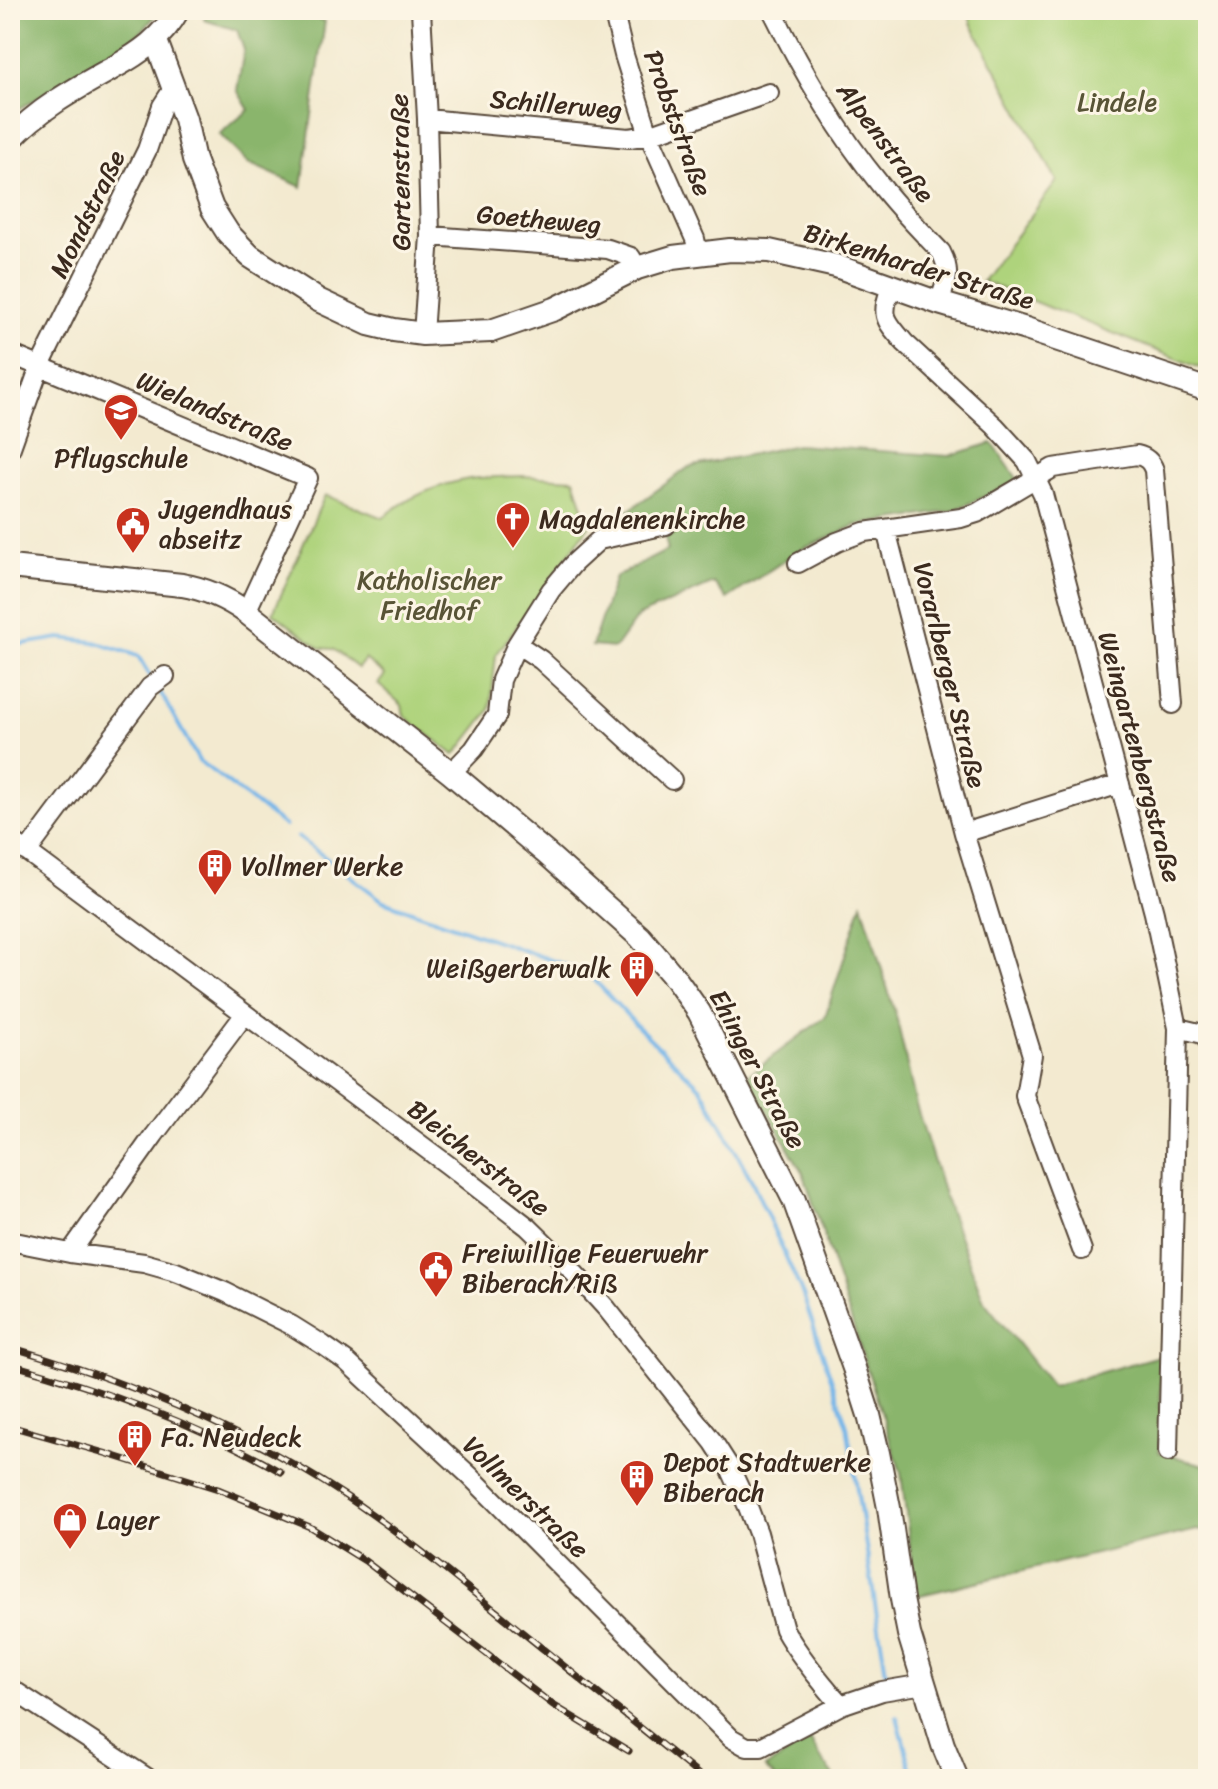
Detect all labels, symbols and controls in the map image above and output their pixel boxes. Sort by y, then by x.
street label: Probststraße [630,43,726,203]
street label: Alpenstraße [824,70,948,213]
street label: Schillerweg [488,75,624,133]
park label: Lindele [1077,79,1158,125]
street label: Gartenstraße [376,93,424,251]
street label: Mondstraße [36,141,138,286]
street label: Goetheweg [475,191,603,247]
street label: Birkenharder Straße [798,209,1041,323]
street label: Wielandstraße [129,357,301,465]
school or university icon: Pflugschule [102,392,140,442]
place label: Pflugschule [54,435,189,481]
place label: Jugendhaus abseitz [158,486,292,562]
place label: Magdalenenkirche [539,496,746,542]
church icon: Magdalenenkirche [494,500,532,550]
public building icon: Jugendhaus abseitz [114,505,152,555]
park label: Katholischer Friedhof [357,557,502,633]
street label: Vorarlberger Straße [900,557,1000,793]
street label: Weingartenbergstraße [1084,626,1196,888]
place label: Vollmer Werke [241,843,403,889]
building icon: Vollmer Werke [196,847,234,897]
place label: Weißgerberwalk [426,945,611,991]
building icon: Weißgerberwalk [618,949,656,999]
street label: Ehinger Straße [696,981,820,1157]
street label: Bleicherstraße [397,1087,561,1229]
place label: Freiwillige Feuerwehr Biberach/Riß [462,1230,709,1306]
public building icon: Freiwillige Feuerwehr Biberach/Riß [417,1249,455,1299]
place label: Fa. Neudeck [161,1414,302,1460]
building icon: Fa. Neudeck [116,1418,154,1468]
street label: Vollmerstraße [451,1424,601,1570]
place label: Depot Stadtwerke Biberach [663,1439,871,1515]
building icon: Depot Stadtwerke Biberach [618,1458,656,1508]
place label: Layer [96,1497,160,1543]
shop icon: Layer [51,1501,89,1551]

